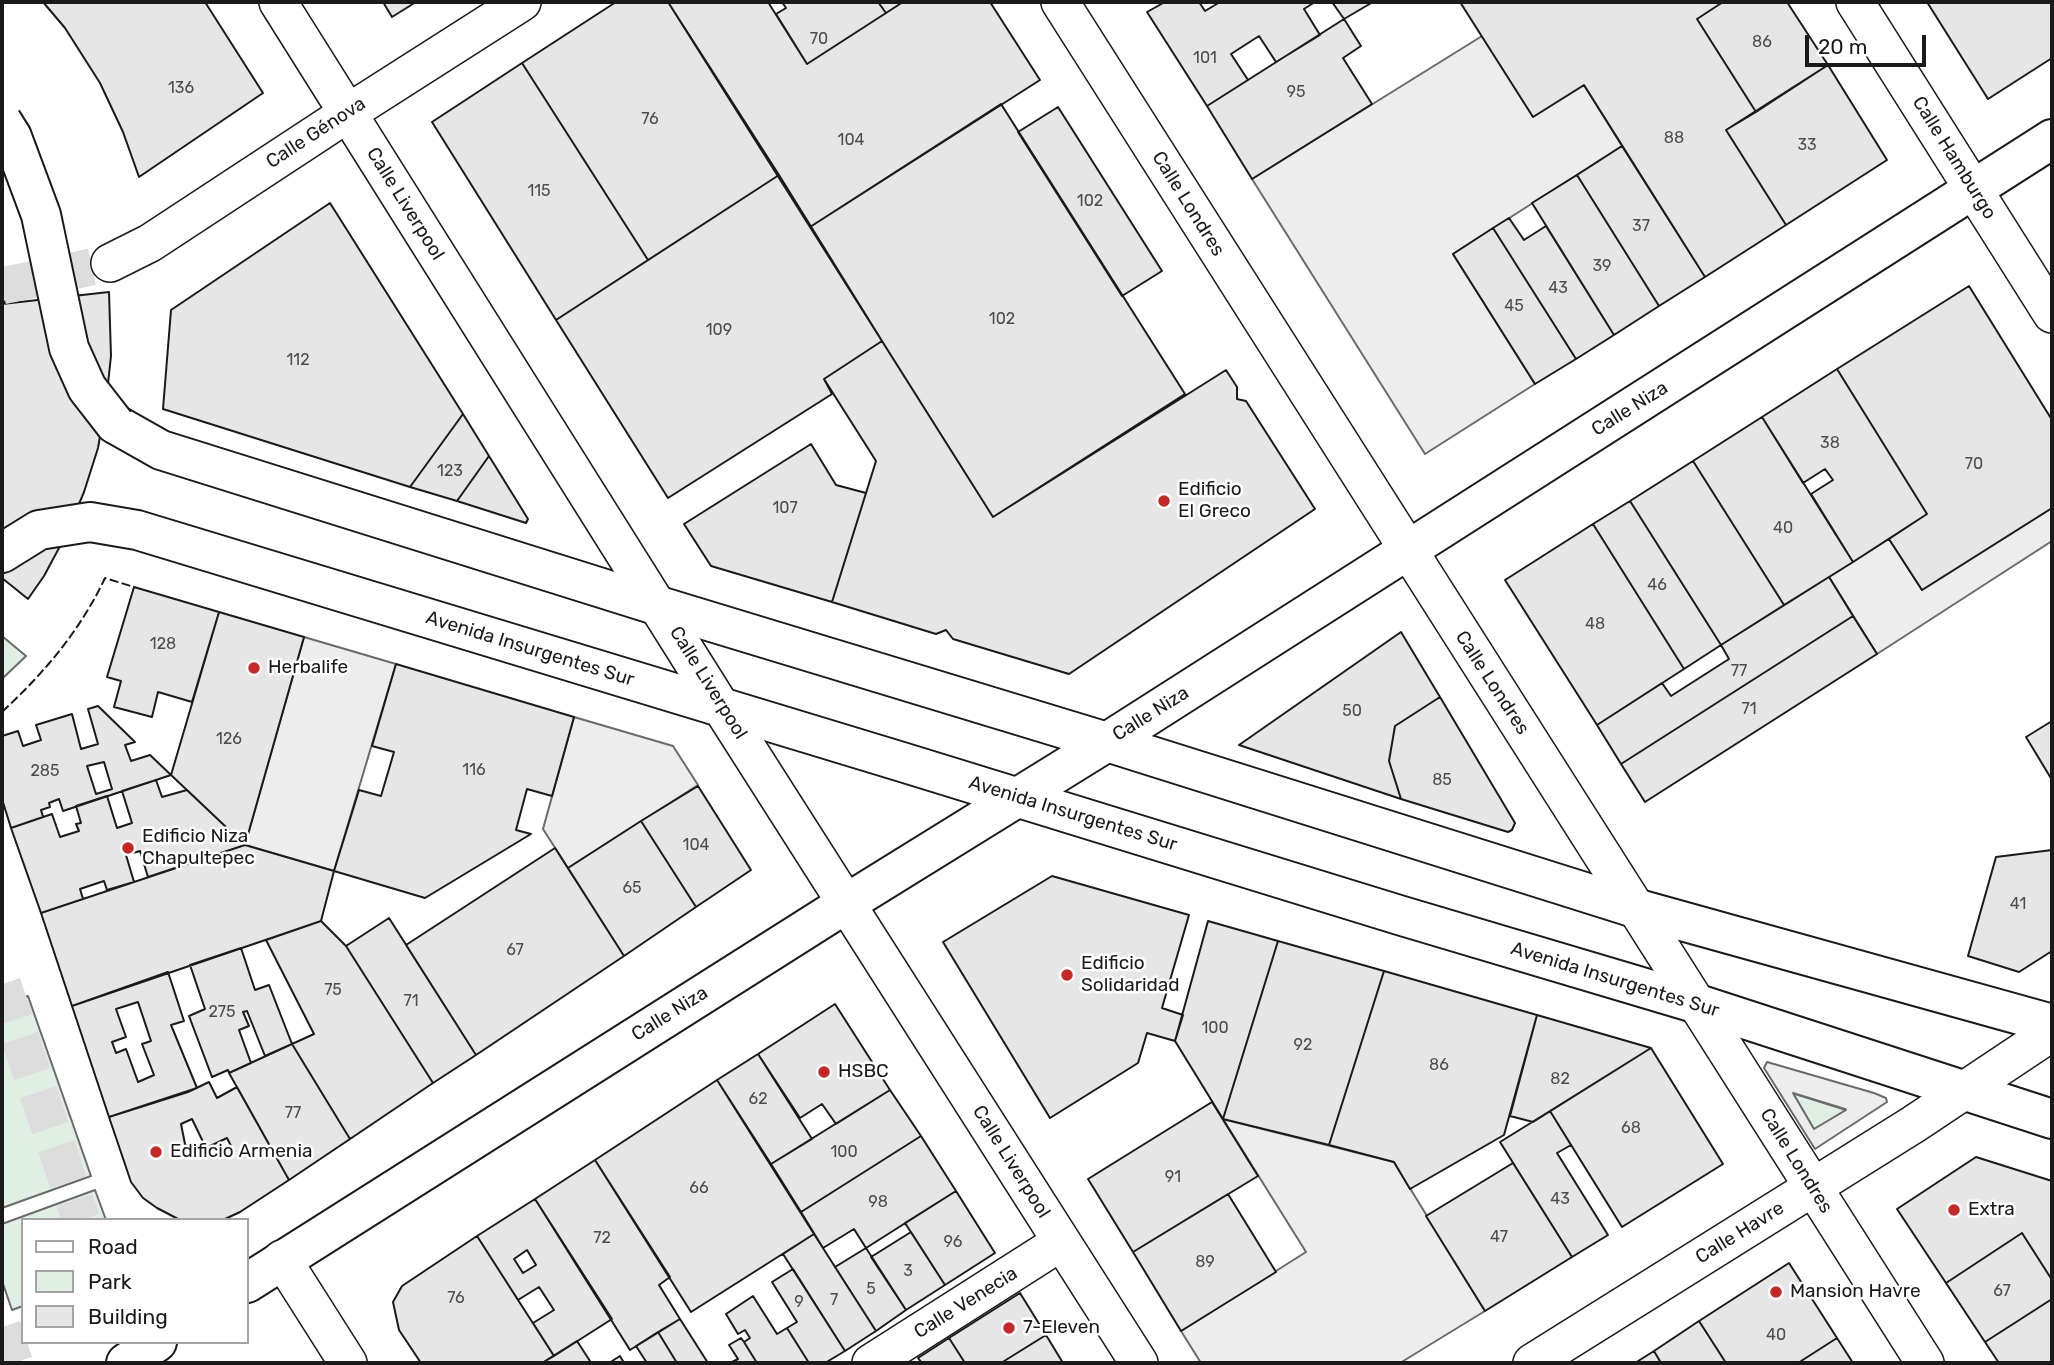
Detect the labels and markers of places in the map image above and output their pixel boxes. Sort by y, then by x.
place label: Edificio El Greco [1178,479,1251,523]
marker: Edificio El Greco [1156,493,1172,509]
place label: Herbalife [268,657,348,679]
marker: Herbalife [246,660,262,676]
place label: Edificio Niza Chapultepec [142,826,255,870]
marker: Edificio Niza Chapultepec [120,840,136,856]
place label: Edificio Solidaridad [1081,953,1180,997]
marker: Edificio Solidaridad [1059,967,1075,983]
place label: HSBC [838,1061,889,1083]
marker: HSBC [816,1064,832,1080]
place label: Edificio Armenia [170,1141,312,1163]
marker: Edificio Armenia [148,1144,164,1160]
place label: Extra [1968,1199,2015,1221]
marker: Extra [1946,1202,1962,1218]
place label: Mansion Havre [1790,1281,1921,1303]
marker: Mansion Havre [1768,1284,1784,1300]
place label: 7-Eleven [1023,1317,1100,1339]
marker: 7-Eleven [1001,1320,1017,1336]

